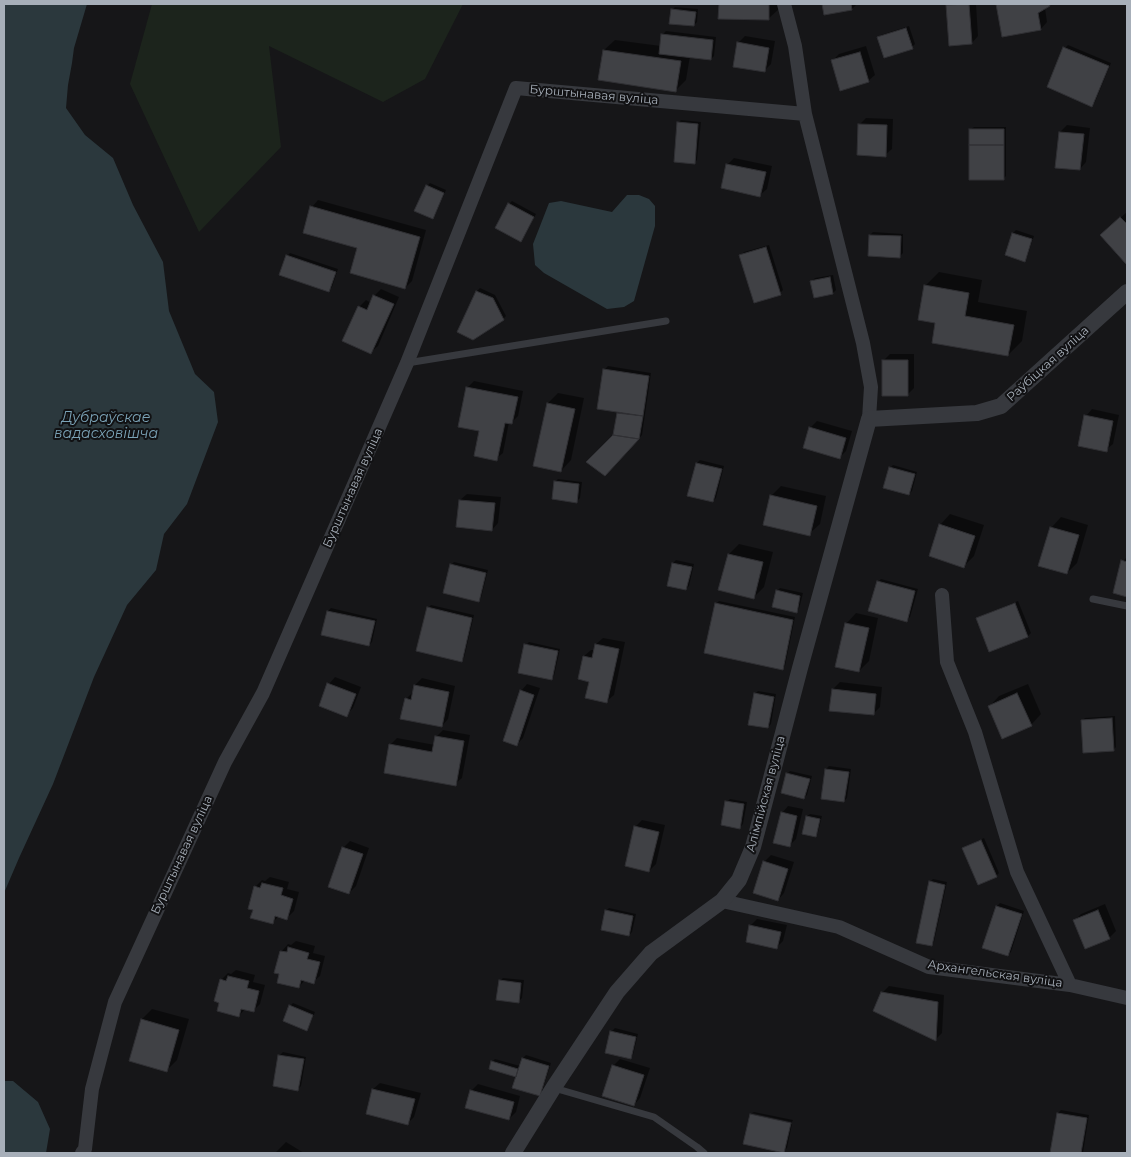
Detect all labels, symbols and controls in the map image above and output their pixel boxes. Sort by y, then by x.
street label: Бурштынавая вуліца [529,82,659,108]
street label: Раўбіцкая вуліца [1004,323,1092,405]
water label: Дубраўскае вадасховішча [54,410,158,442]
street label: Бурштынавая вуліца [320,426,386,550]
street label: Алімпійская вуліца [744,734,788,854]
street label: Бурштынавая вуліца [148,793,216,917]
street label: Архангельская вуліца [927,957,1063,991]

